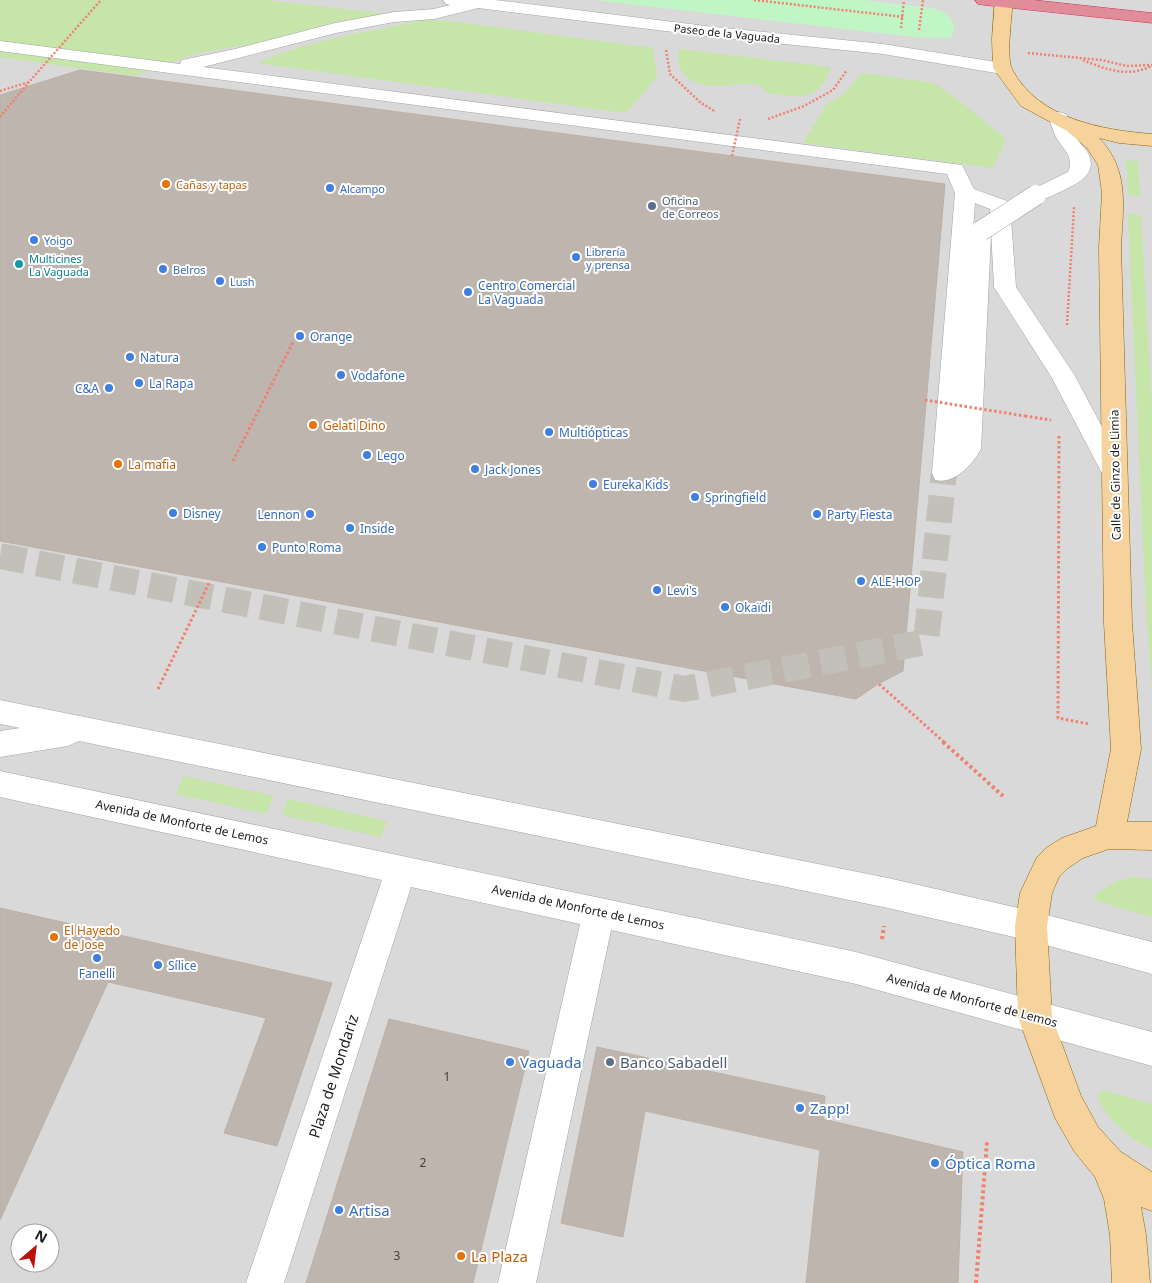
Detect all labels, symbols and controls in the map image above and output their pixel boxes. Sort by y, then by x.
street label: Paseo de la Vaguada [673,20,781,46]
place label: Cañas y tapas [176,177,247,192]
marker: Cañas y tapas [160,178,172,190]
place label: Alcampo [340,181,385,196]
marker: Alcampo [324,182,336,194]
place label: Oficina de Correos [662,193,718,221]
marker: Oficina de Correos [646,200,658,212]
place label: Yoigo [44,233,73,248]
marker: Yoigo [28,234,40,246]
place label: Librería y prensa [586,244,630,272]
place label: Multicines La Vaguada [29,251,89,279]
marker: Librería y prensa [570,251,582,263]
marker: Multicines La Vaguada [13,258,25,270]
place label: Belros [173,262,205,277]
marker: Belros [157,263,169,275]
place label: Lush [230,274,255,289]
marker: Lush [214,275,226,287]
place label: Centro Comercial La Vaguada [478,277,575,308]
marker: Centro Comercial La Vaguada [462,286,474,298]
place label: Orange [310,328,353,345]
marker: Orange [294,330,306,342]
place label: Natura [140,349,179,366]
marker: Natura [124,351,136,363]
place label: Vodafone [351,367,405,384]
marker: Vodafone [335,369,347,381]
place label: La Rapa [149,375,193,392]
marker: La Rapa [133,377,145,389]
place label: C&A [75,380,99,397]
marker: C&A [103,382,115,394]
street label: Calle de Ginzo de Limia [1105,410,1125,540]
place label: Gelati Dino [323,417,385,434]
marker: Gelati Dino [307,419,319,431]
place label: Multiópticas [559,424,628,441]
marker: Multiópticas [543,426,555,438]
place label: Lego [377,447,405,464]
marker: Lego [361,449,373,461]
place label: La mafia [128,456,176,473]
marker: La mafia [112,458,124,470]
place label: Jack Jones [484,461,541,478]
marker: Jack Jones [469,463,481,475]
place label: Eureka Kids [603,476,669,493]
marker: Eureka Kids [587,478,599,490]
place label: Springfield [705,489,766,506]
marker: Springfield [689,491,701,503]
place label: Disney [183,505,222,522]
place label: Lennon [257,506,300,523]
place label: Party Fiesta [827,506,892,523]
marker: Disney [167,507,179,519]
marker: Lennon [304,508,316,520]
marker: Party Fiesta [811,508,823,520]
place label: Inside [360,520,395,537]
marker: Inside [344,522,356,534]
place label: Punto Roma [272,539,341,556]
marker: Punto Roma [256,541,268,553]
place label: ALE-HOP [871,573,921,590]
marker: ALE-HOP [855,575,867,587]
place label: Levi's [667,582,697,599]
marker: Levi's [651,584,663,596]
place label: Okaïdi [735,599,771,616]
marker: Okaïdi [719,601,731,613]
street label: Avenida de Monforte de Lemos [94,795,270,849]
street label: Avenida de Monforte de Lemos [490,880,666,934]
place label: El Hayedo de Jose [64,922,120,953]
marker: El Hayedo de Jose [48,931,60,943]
marker: Fanelli [91,952,103,964]
place label: Sílice [168,957,197,974]
marker: Sílice [152,959,164,971]
place label: Fanelli [79,965,115,982]
street label: Avenida de Monforte de Lemos [885,969,1060,1031]
street label: Plaza de Mondariz [304,1012,362,1140]
place label: Vaguada [520,1052,582,1072]
place label: Banco Sabadell [620,1052,727,1072]
marker: Vaguada [504,1056,516,1068]
marker: Banco Sabadell [604,1056,616,1068]
house number: 1 [444,1068,450,1085]
place label: Zapp! [810,1098,849,1118]
marker: Zapp! [794,1102,806,1114]
place label: Óptica Roma [945,1153,1036,1173]
house number: 2 [420,1154,427,1171]
marker: Óptica Roma [929,1157,941,1169]
place label: Artisa [349,1200,390,1220]
marker: Artisa [333,1204,345,1216]
north arrow [10,1223,60,1273]
text: N [32,1225,51,1247]
place label: La Plaza [471,1246,528,1266]
house number: 3 [394,1247,401,1264]
marker: La Plaza [455,1250,467,1262]

